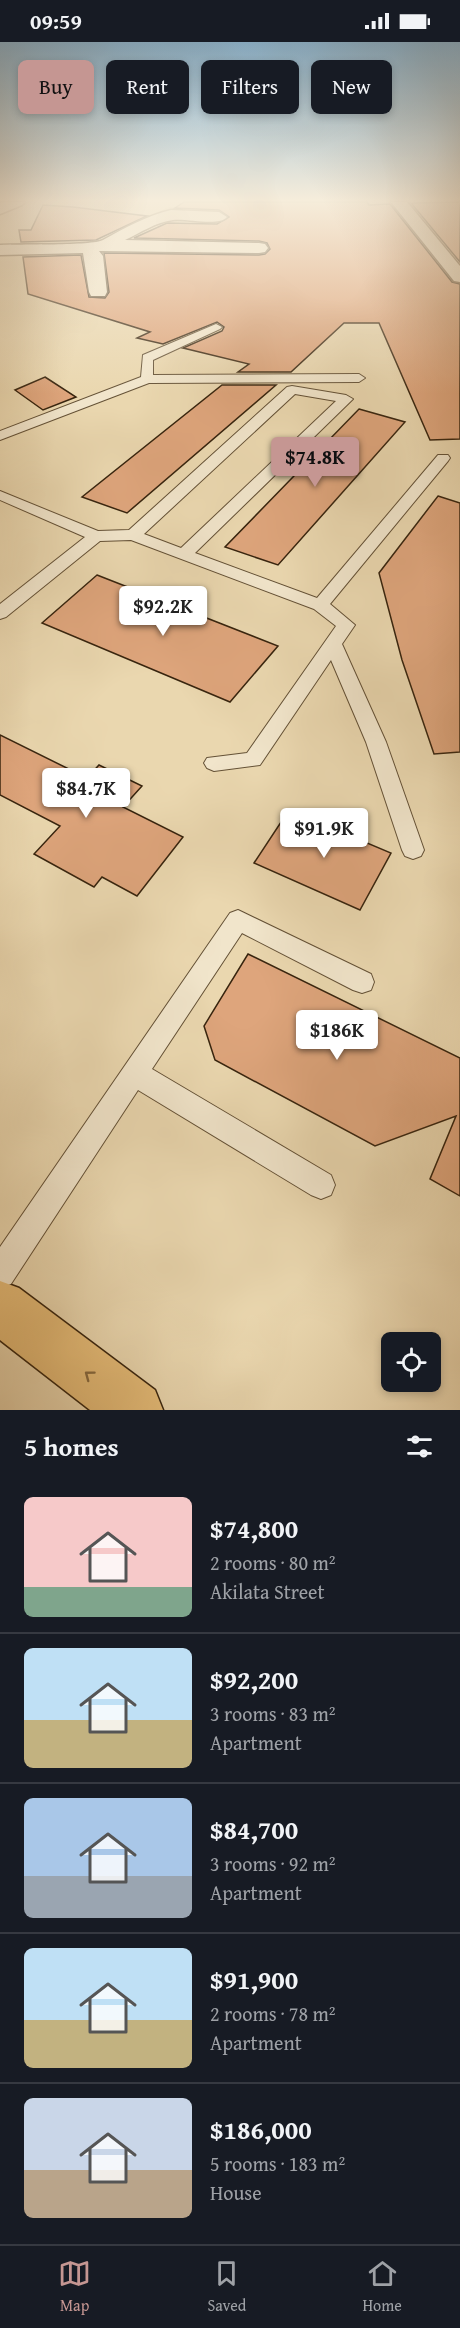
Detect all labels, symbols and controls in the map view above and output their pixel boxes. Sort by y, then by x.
text: 09:59 [30,5,82,37]
chip: Buy [18,60,94,114]
chip: Rent [106,60,189,114]
chip: Filters [201,60,299,114]
chip: New [311,60,392,114]
pin: $74.8K [266,437,364,488]
text: $74.8K [285,442,345,471]
pin: $92.2K [114,586,212,637]
text: $92.2K [133,591,193,620]
pin: $84.7K [37,768,135,819]
text: $84.7K [56,773,116,802]
pin: $91.9K [275,808,373,859]
text: $91.9K [294,813,354,842]
pin: $186K [295,1010,379,1061]
text: $186K [310,1015,364,1044]
map controls [381,1332,441,1392]
button: locate [381,1332,441,1392]
one-way arrow [84,1371,95,1382]
text: 5 homes [24,1427,119,1466]
icon: filters [403,1430,436,1463]
text: $74,800 [210,1509,298,1548]
icon: home [72,1521,144,1593]
text: 2 rooms · 80 m² [210,1548,336,1577]
text: Akilata Street [210,1577,324,1606]
text: $92,200 [210,1660,298,1699]
icon: home [72,1672,144,1744]
text: 3 rooms · 83 m² [210,1699,336,1728]
text: Apartment [210,1728,302,1757]
text: $84,700 [210,1810,298,1849]
icon: home [72,1822,144,1894]
text: 3 rooms · 92 m² [210,1849,336,1878]
text: Apartment [210,1878,302,1907]
text: $91,900 [210,1960,298,1999]
icon: home [72,1972,144,2044]
text: 2 rooms · 78 m² [210,1999,336,2028]
text: Apartment [210,2028,302,2057]
text: $186,000 [210,2110,312,2149]
icon: home [72,2122,144,2194]
text: 5 rooms · 183 m² [210,2149,345,2178]
text: House [210,2178,262,2207]
tab: Map [58,2257,91,2317]
tab: Saved [207,2257,246,2317]
tab: Home [362,2257,402,2317]

